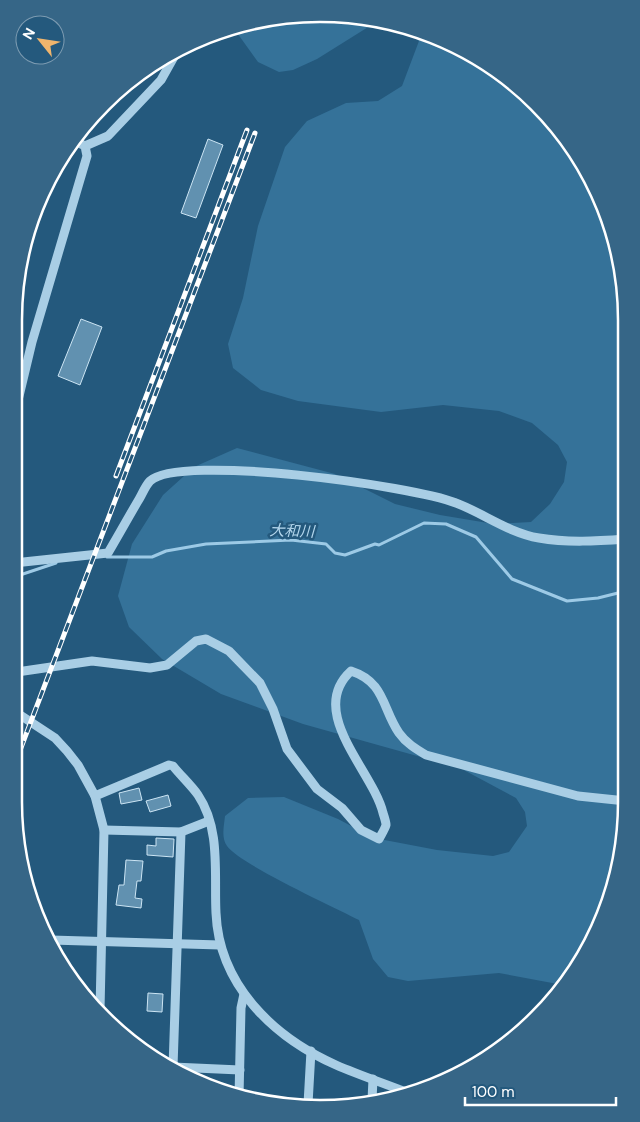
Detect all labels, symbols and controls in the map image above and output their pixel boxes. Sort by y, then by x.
north arrow [15,15,65,65]
text: N [18,25,39,42]
water label: 大和川 [269,520,317,542]
scale bar [465,1074,616,1106]
text: 100 m [472,1082,515,1102]

